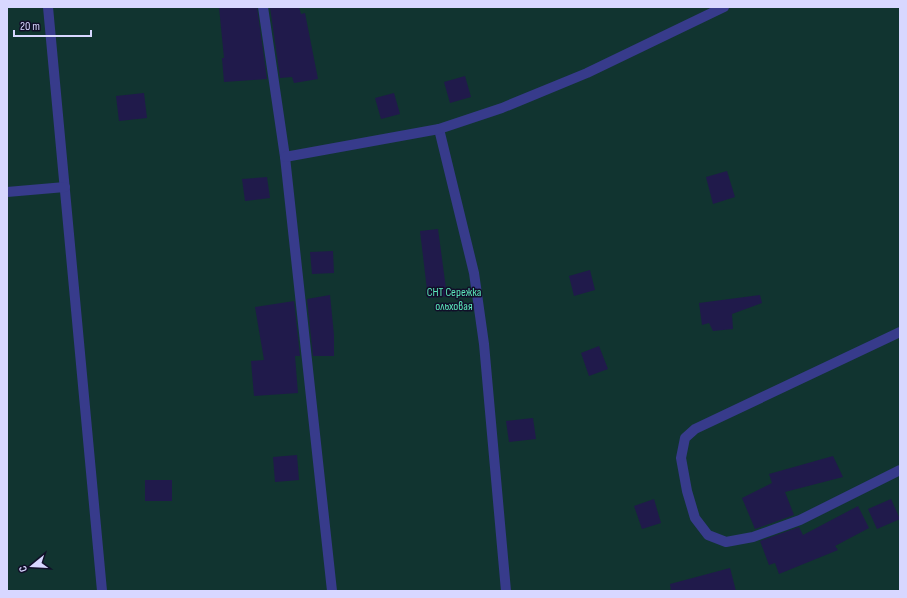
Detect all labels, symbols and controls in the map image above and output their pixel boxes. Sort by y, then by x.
scale bar [14,12,91,38]
text: 20 m [20,19,40,34]
park label: СНТ Сережка ольховая [427,285,482,314]
north arrow [12,546,52,586]
text: С [16,564,30,574]

